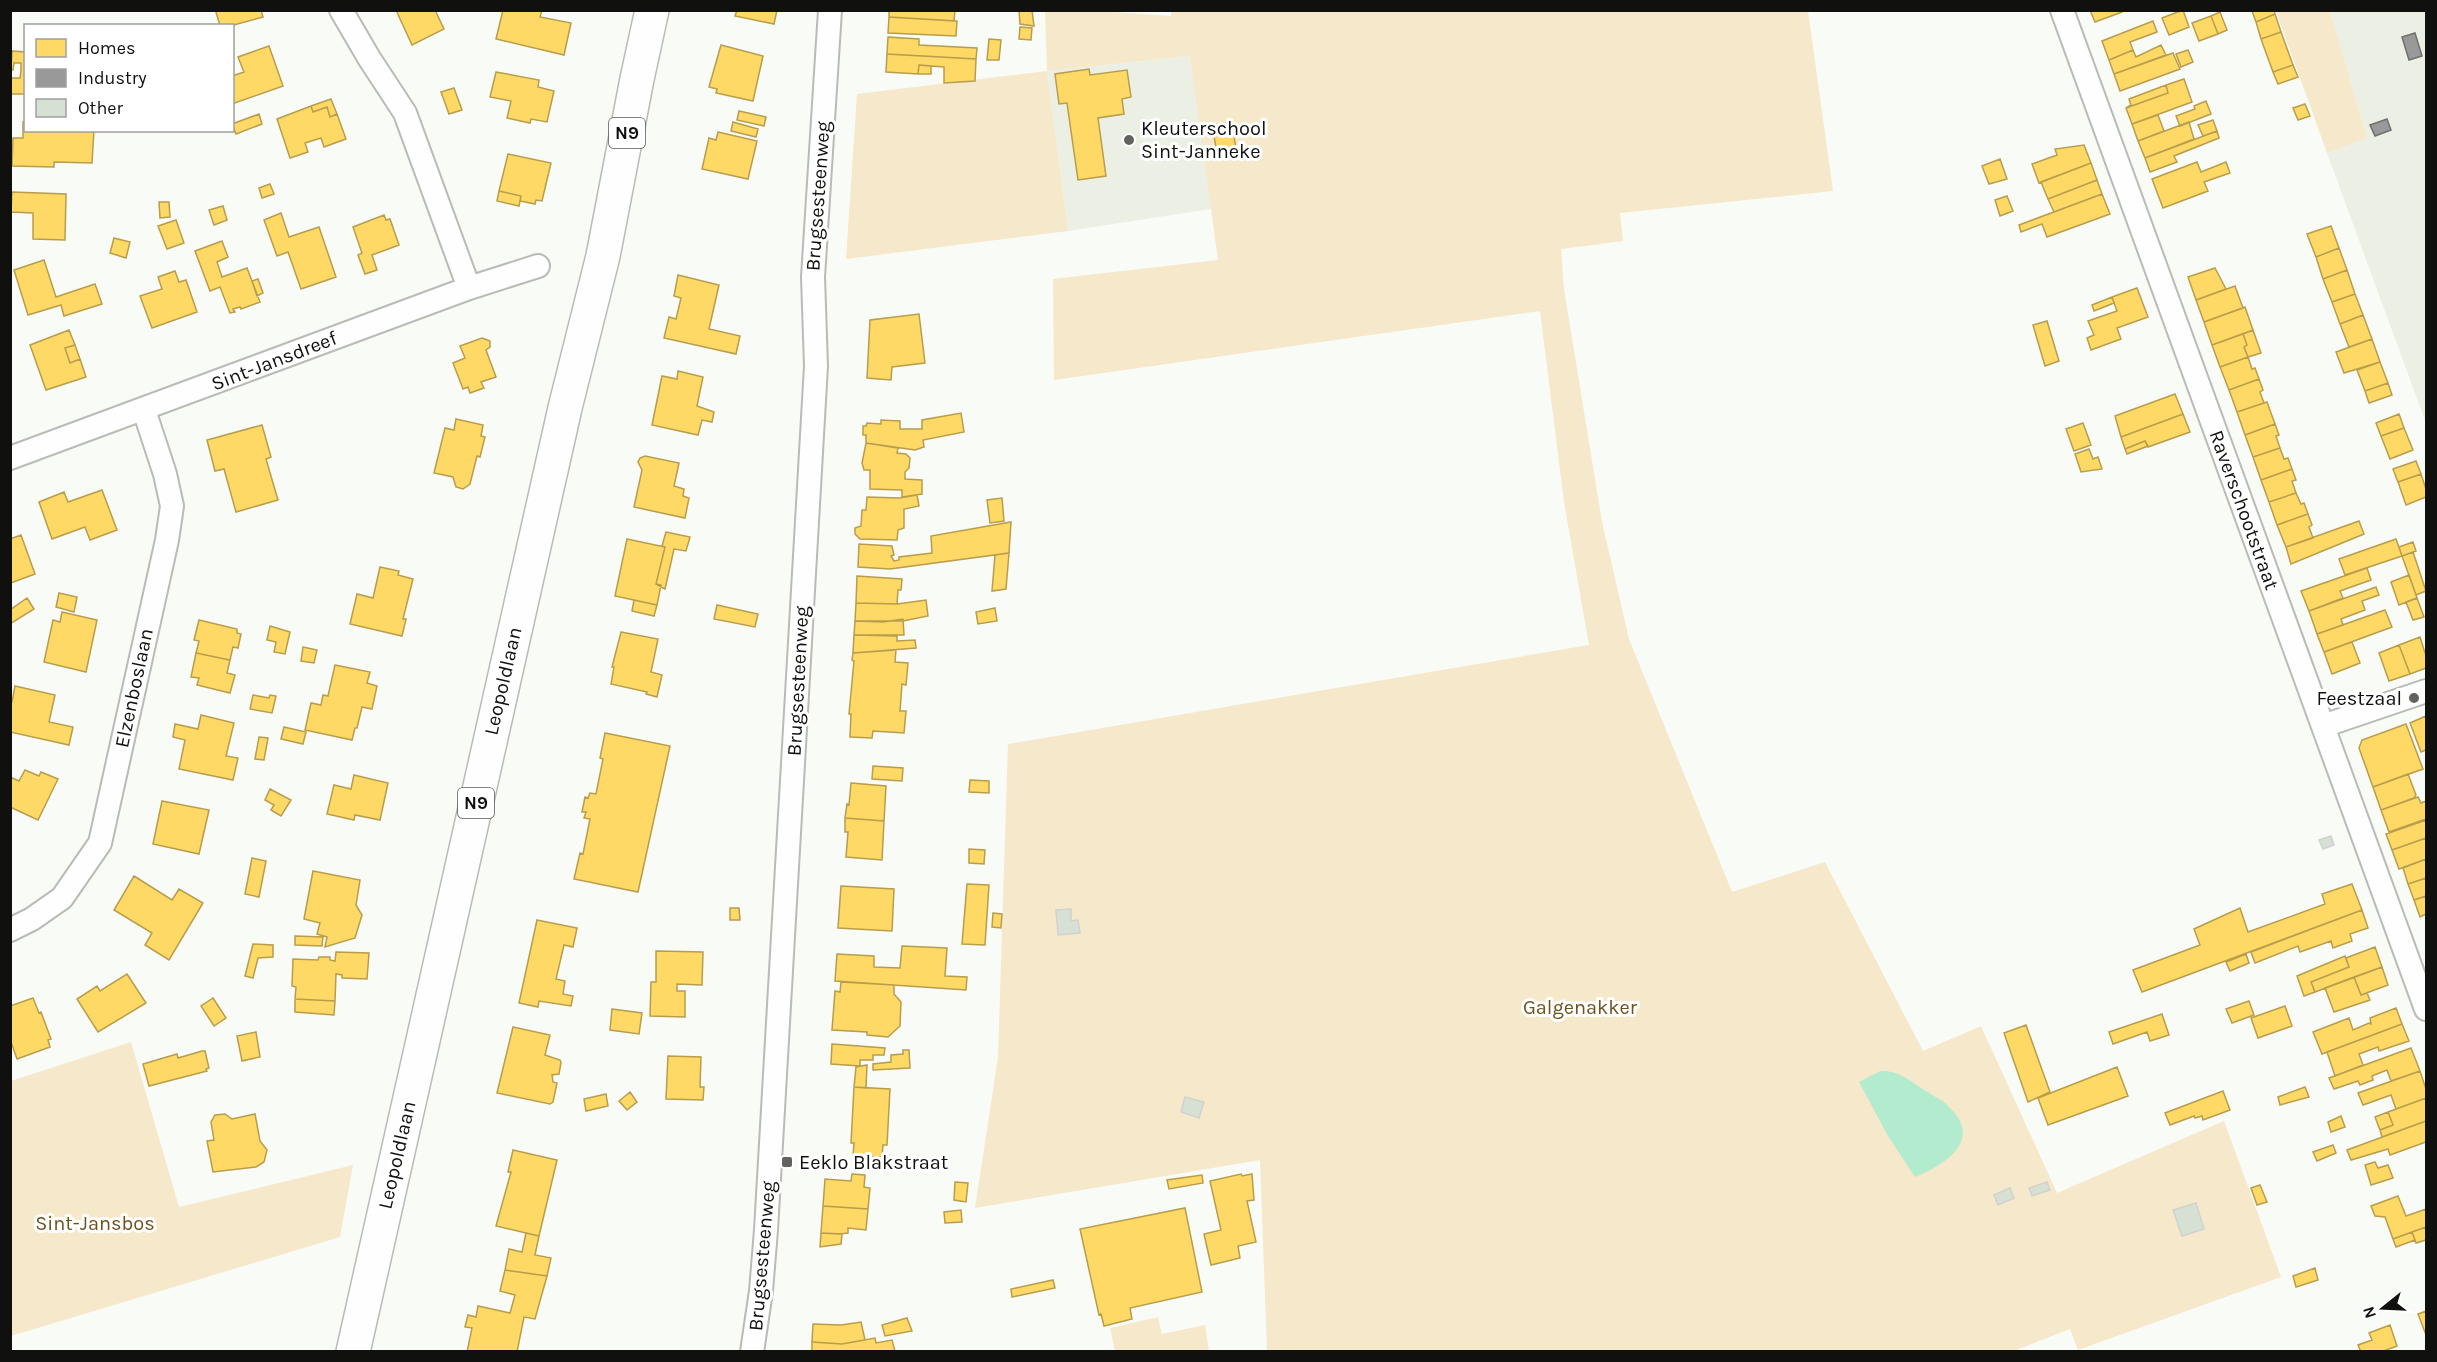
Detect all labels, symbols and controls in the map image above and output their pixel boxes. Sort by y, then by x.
legend [24,24,234,132]
text: Homes [78,37,135,59]
text: Industry [78,67,147,89]
text: Other [78,97,123,119]
place label: Kleuterschool Sint-Janneke [1141,117,1267,163]
road number: N9 [609,118,645,148]
street label: Brugsesteenweg [801,120,835,272]
marker: Kleuterschool Sint-Janneke [1122,133,1136,147]
street label: Sint-Jansdreef [208,326,340,396]
street label: Raverschootstraat [2204,427,2284,593]
street label: Brugsesteenweg [783,605,813,757]
street label: Leopoldlaan [479,625,527,737]
street label: Elzenboslaan [110,626,158,750]
place label: Feestzaal [2316,687,2402,710]
marker: Feestzaal [2407,691,2421,705]
road number: N9 [458,788,494,818]
park label: Galgenakker [1523,996,1638,1019]
street label: Leopoldlaan [373,1099,421,1211]
place label: Eeklo Blakstraat [799,1151,949,1174]
marker: Eeklo Blakstraat [780,1155,794,1169]
street label: Brugsesteenweg [744,1180,780,1332]
park label: Sint-Jansbos [35,1212,155,1235]
north arrow [2353,1278,2413,1338]
text: N [2358,1304,2380,1321]

